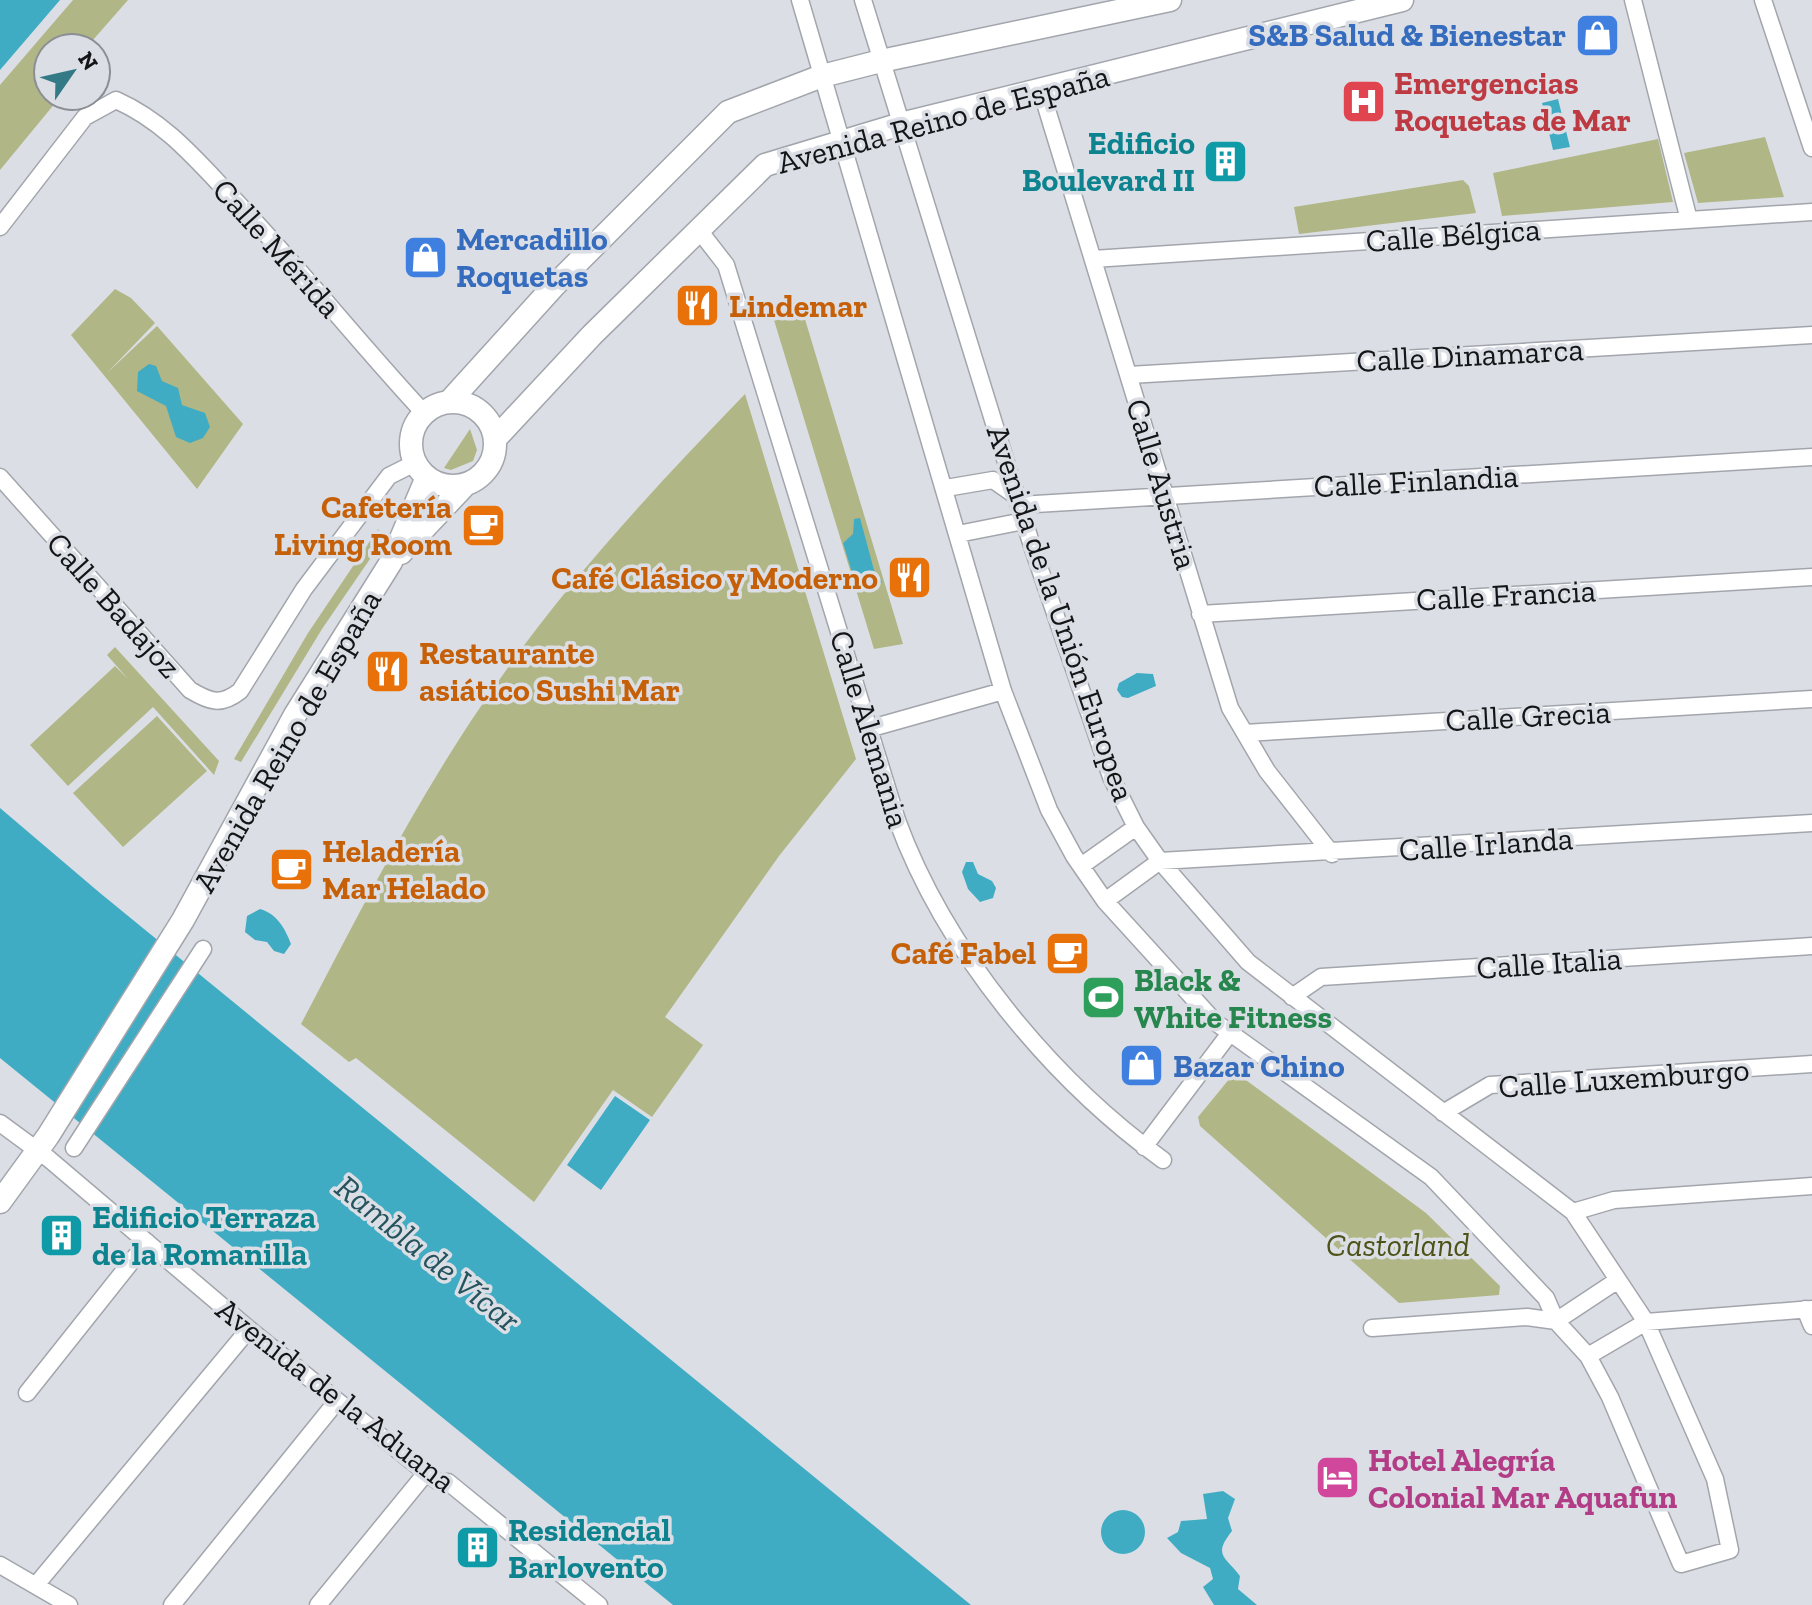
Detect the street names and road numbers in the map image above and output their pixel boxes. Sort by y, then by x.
street label: Avenida Reino de España [773,56,1113,182]
street label: Calle Mérida [205,171,349,325]
street label: Calle Bélgica [1364,210,1542,260]
street label: Calle Dinamarca [1355,330,1585,380]
street label: Calle Austria [1118,394,1206,574]
street label: Avenida de la Unión Europea [979,420,1143,806]
street label: Calle Finlandia [1313,457,1519,505]
street label: Calle Badajoz [39,524,189,686]
street label: Calle Francia [1415,571,1597,619]
street label: Avenida Reino de España [185,583,389,899]
street label: Calle Alemania [822,626,918,832]
street label: Calle Grecia [1444,693,1612,739]
street label: Calle Irlanda [1398,819,1574,869]
street label: Calle Italia [1475,939,1623,987]
street label: Calle Luxemburgo [1497,1050,1751,1106]
street label: Avenida de la Aduana [209,1290,463,1500]

